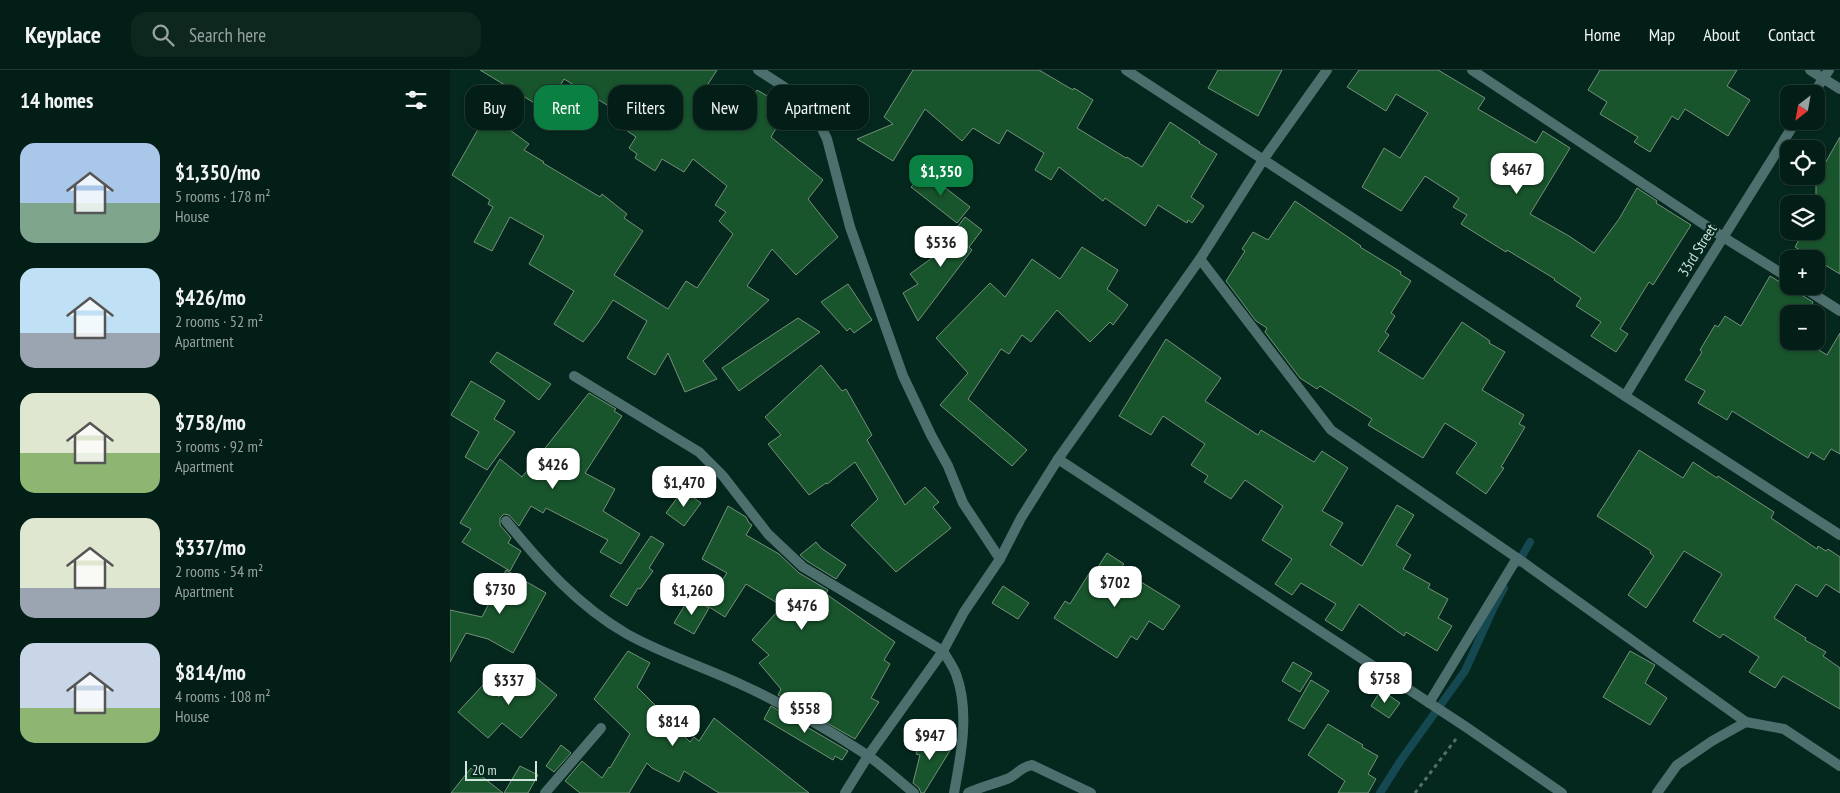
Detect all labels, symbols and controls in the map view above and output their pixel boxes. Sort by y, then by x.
search box [131,12,481,57]
text: Keyplace [25,19,101,50]
icon: search [149,21,177,49]
text: Search here [189,23,266,47]
text: Home [1584,23,1621,46]
text: Map [1649,23,1675,46]
text: About [1703,23,1740,46]
text: Contact [1768,23,1815,46]
chip: Buy [465,85,524,130]
chip: Rent [534,85,598,130]
chip: Filters [608,85,683,130]
chip: New [693,85,757,130]
chip: Apartment [767,85,869,130]
north arrow [1780,85,1825,130]
map controls [1780,85,1825,350]
icon: filters [402,86,430,114]
text: 14 homes [20,87,93,114]
button: locate [1780,140,1825,185]
pin: $467 [1487,152,1547,195]
pin: $1,350 [900,154,982,197]
text: $1,350/mo [175,159,260,186]
text: $467 [1502,159,1532,179]
text: $1,350 [920,161,962,181]
icon: home [60,163,120,223]
text: 5 rooms · 178 m² [175,186,271,206]
button: layers [1780,195,1825,240]
text: House [175,206,209,226]
street label: 33rd Street [1673,220,1721,280]
pin: $536 [911,226,971,268]
text: $536 [926,232,956,252]
button: + [1780,250,1825,295]
text: $426/mo [175,284,246,311]
icon: home [60,288,120,348]
button: − [1780,305,1825,350]
text: 2 rooms · 52 m² [175,311,263,331]
text: Apartment [175,331,234,351]
text: $758/mo [175,409,246,436]
icon: home [60,413,120,473]
text: 3 rooms · 92 m² [175,436,263,456]
pin: $426 [523,448,583,490]
text: $426 [538,454,568,474]
text: Apartment [175,456,234,476]
pin: $1,470 [643,466,725,508]
text: $1,470 [663,472,705,492]
text: $337/mo [175,534,246,561]
icon: home [60,538,120,598]
text: 2 rooms · 54 m² [175,561,263,581]
pin: $702 [1085,566,1145,608]
pin: $730 [470,572,530,615]
text: $702 [1100,572,1130,592]
pin: $1,260 [651,574,733,616]
text: $730 [485,579,515,599]
text: $1,260 [671,580,713,600]
text: Apartment [175,581,234,601]
pin: $476 [772,588,832,631]
text: $476 [787,595,817,615]
text: $814/mo [175,659,246,686]
pin: $758 [1355,662,1415,704]
icon: home [60,663,120,723]
pin: $337 [479,664,539,706]
text: $758 [1370,668,1400,688]
text: $337 [494,670,524,690]
text: 4 rooms · 108 m² [175,686,271,706]
pin: $558 [775,692,835,734]
text: $558 [790,698,820,718]
pin: $814 [643,704,703,747]
text: House [175,706,209,726]
text: $814 [658,711,688,731]
pin: $947 [900,718,960,761]
text: $947 [915,725,945,745]
scale bar [465,758,538,781]
text: 20 m [472,761,497,779]

